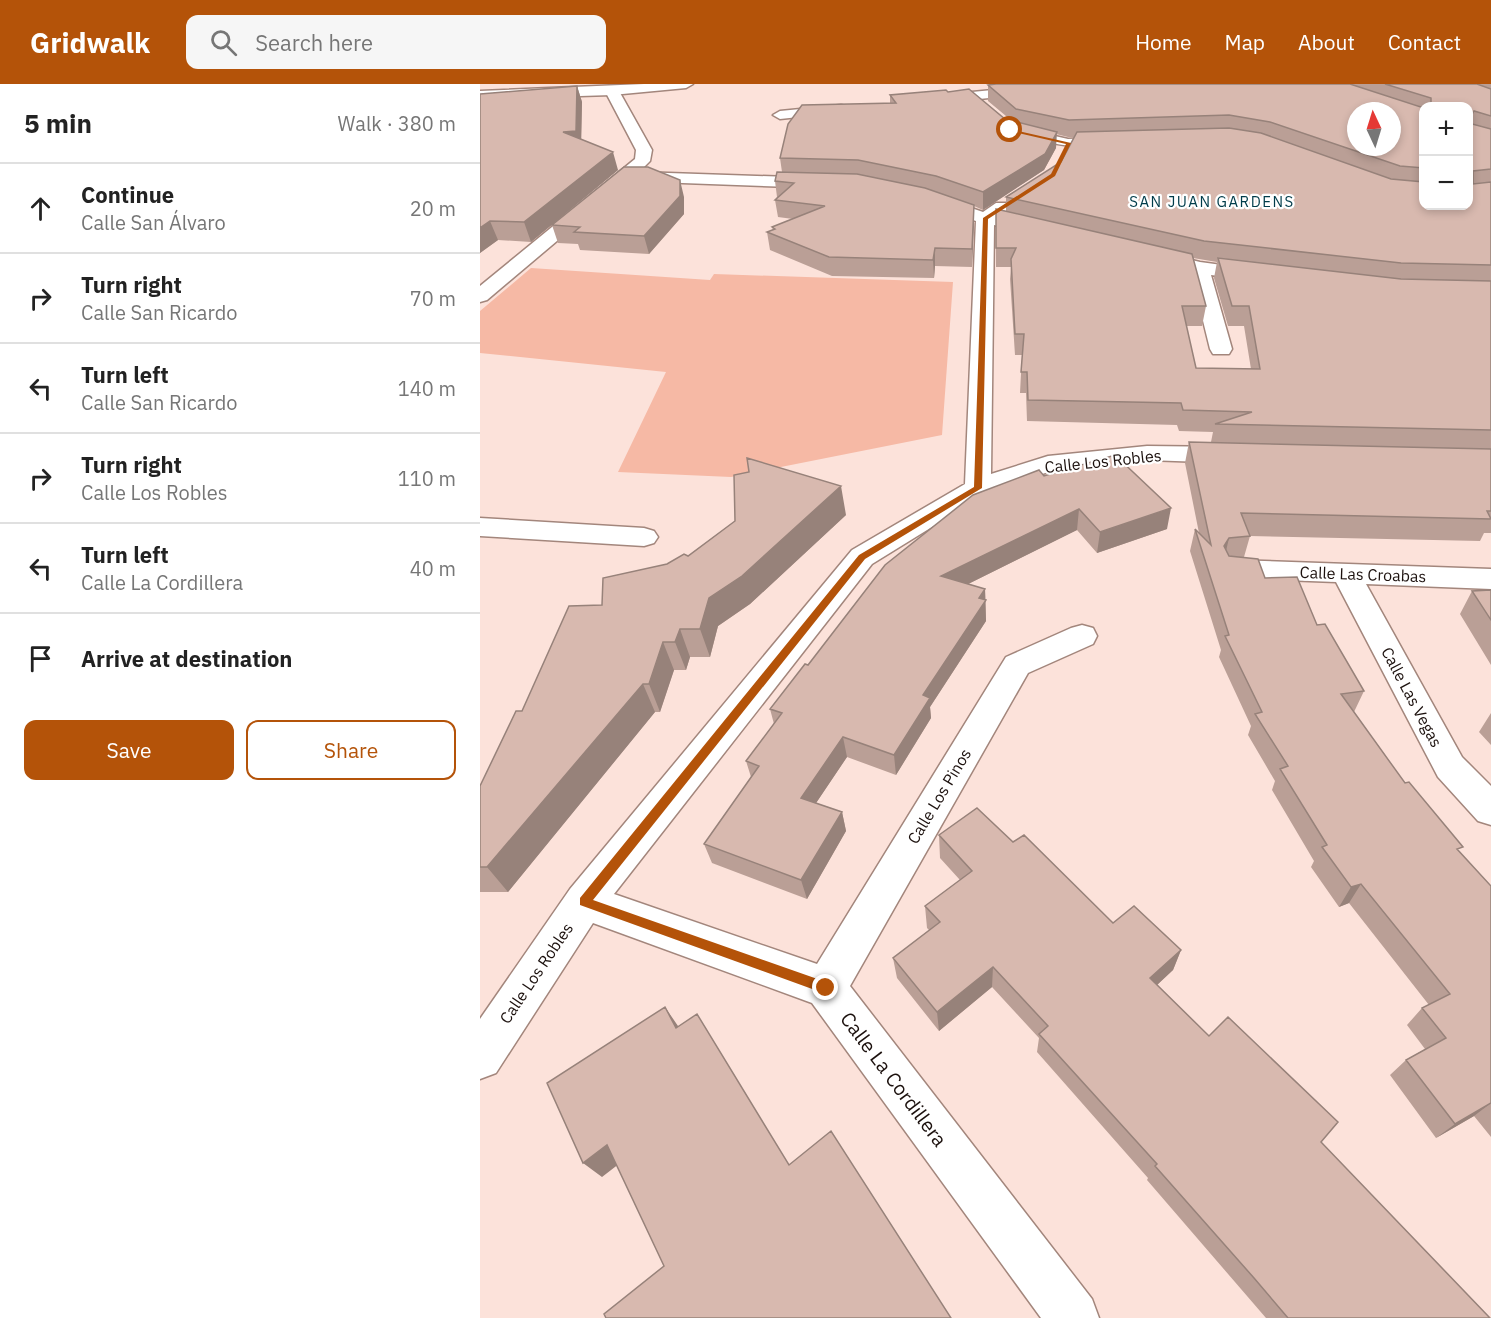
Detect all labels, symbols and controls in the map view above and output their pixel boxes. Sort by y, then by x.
search box [186,15,606,69]
text: Gridwalk [30,24,150,61]
icon: search [207,26,240,59]
text: Search here [255,28,373,57]
text: Home [1135,28,1192,56]
text: Map [1225,28,1265,56]
text: About [1298,28,1355,56]
text: Contact [1388,28,1461,56]
north arrow [1347,102,1401,156]
map controls [1419,102,1473,210]
button: + [1419,102,1473,156]
text: 5 min [24,106,92,140]
text: Walk · 380 m [338,110,456,137]
route start [996,116,1022,142]
button: − [1419,156,1473,210]
text: Continue [81,180,174,209]
icon: ahead [24,192,57,225]
district label: SAN JUAN GARDENS [1129,192,1295,211]
text: 20 m [410,195,456,222]
text: Calle San Álvaro [81,209,226,236]
text: Turn right [81,270,182,299]
icon: right [24,282,57,315]
text: 70 m [410,285,456,312]
text: Calle San Ricardo [81,299,238,326]
text: Turn left [81,360,169,389]
icon: left [24,372,57,405]
text: 140 m [398,375,456,402]
text: Calle San Ricardo [81,389,238,416]
street label: Calle Los Robles [1044,445,1162,477]
text: Turn right [81,450,182,479]
icon: right [24,462,57,495]
text: 110 m [398,465,456,492]
text: Calle Los Robles [81,479,228,506]
text: Turn left [81,540,169,569]
icon: left [24,552,57,585]
text: 40 m [410,555,456,582]
street label: Calle Las Croabas [1299,562,1427,586]
text: Calle La Cordillera [81,569,243,596]
icon: arrive [24,642,57,675]
street label: Calle Las Vegas [1377,643,1447,751]
text: Arrive at destination [81,644,292,673]
button: Save [24,720,234,780]
button: Share [246,720,456,780]
street label: Calle Los Pinos [903,745,975,847]
street label: Calle Los Robles [495,919,577,1027]
route end [812,974,838,1000]
street label: Calle La Cordillera [834,1006,954,1152]

